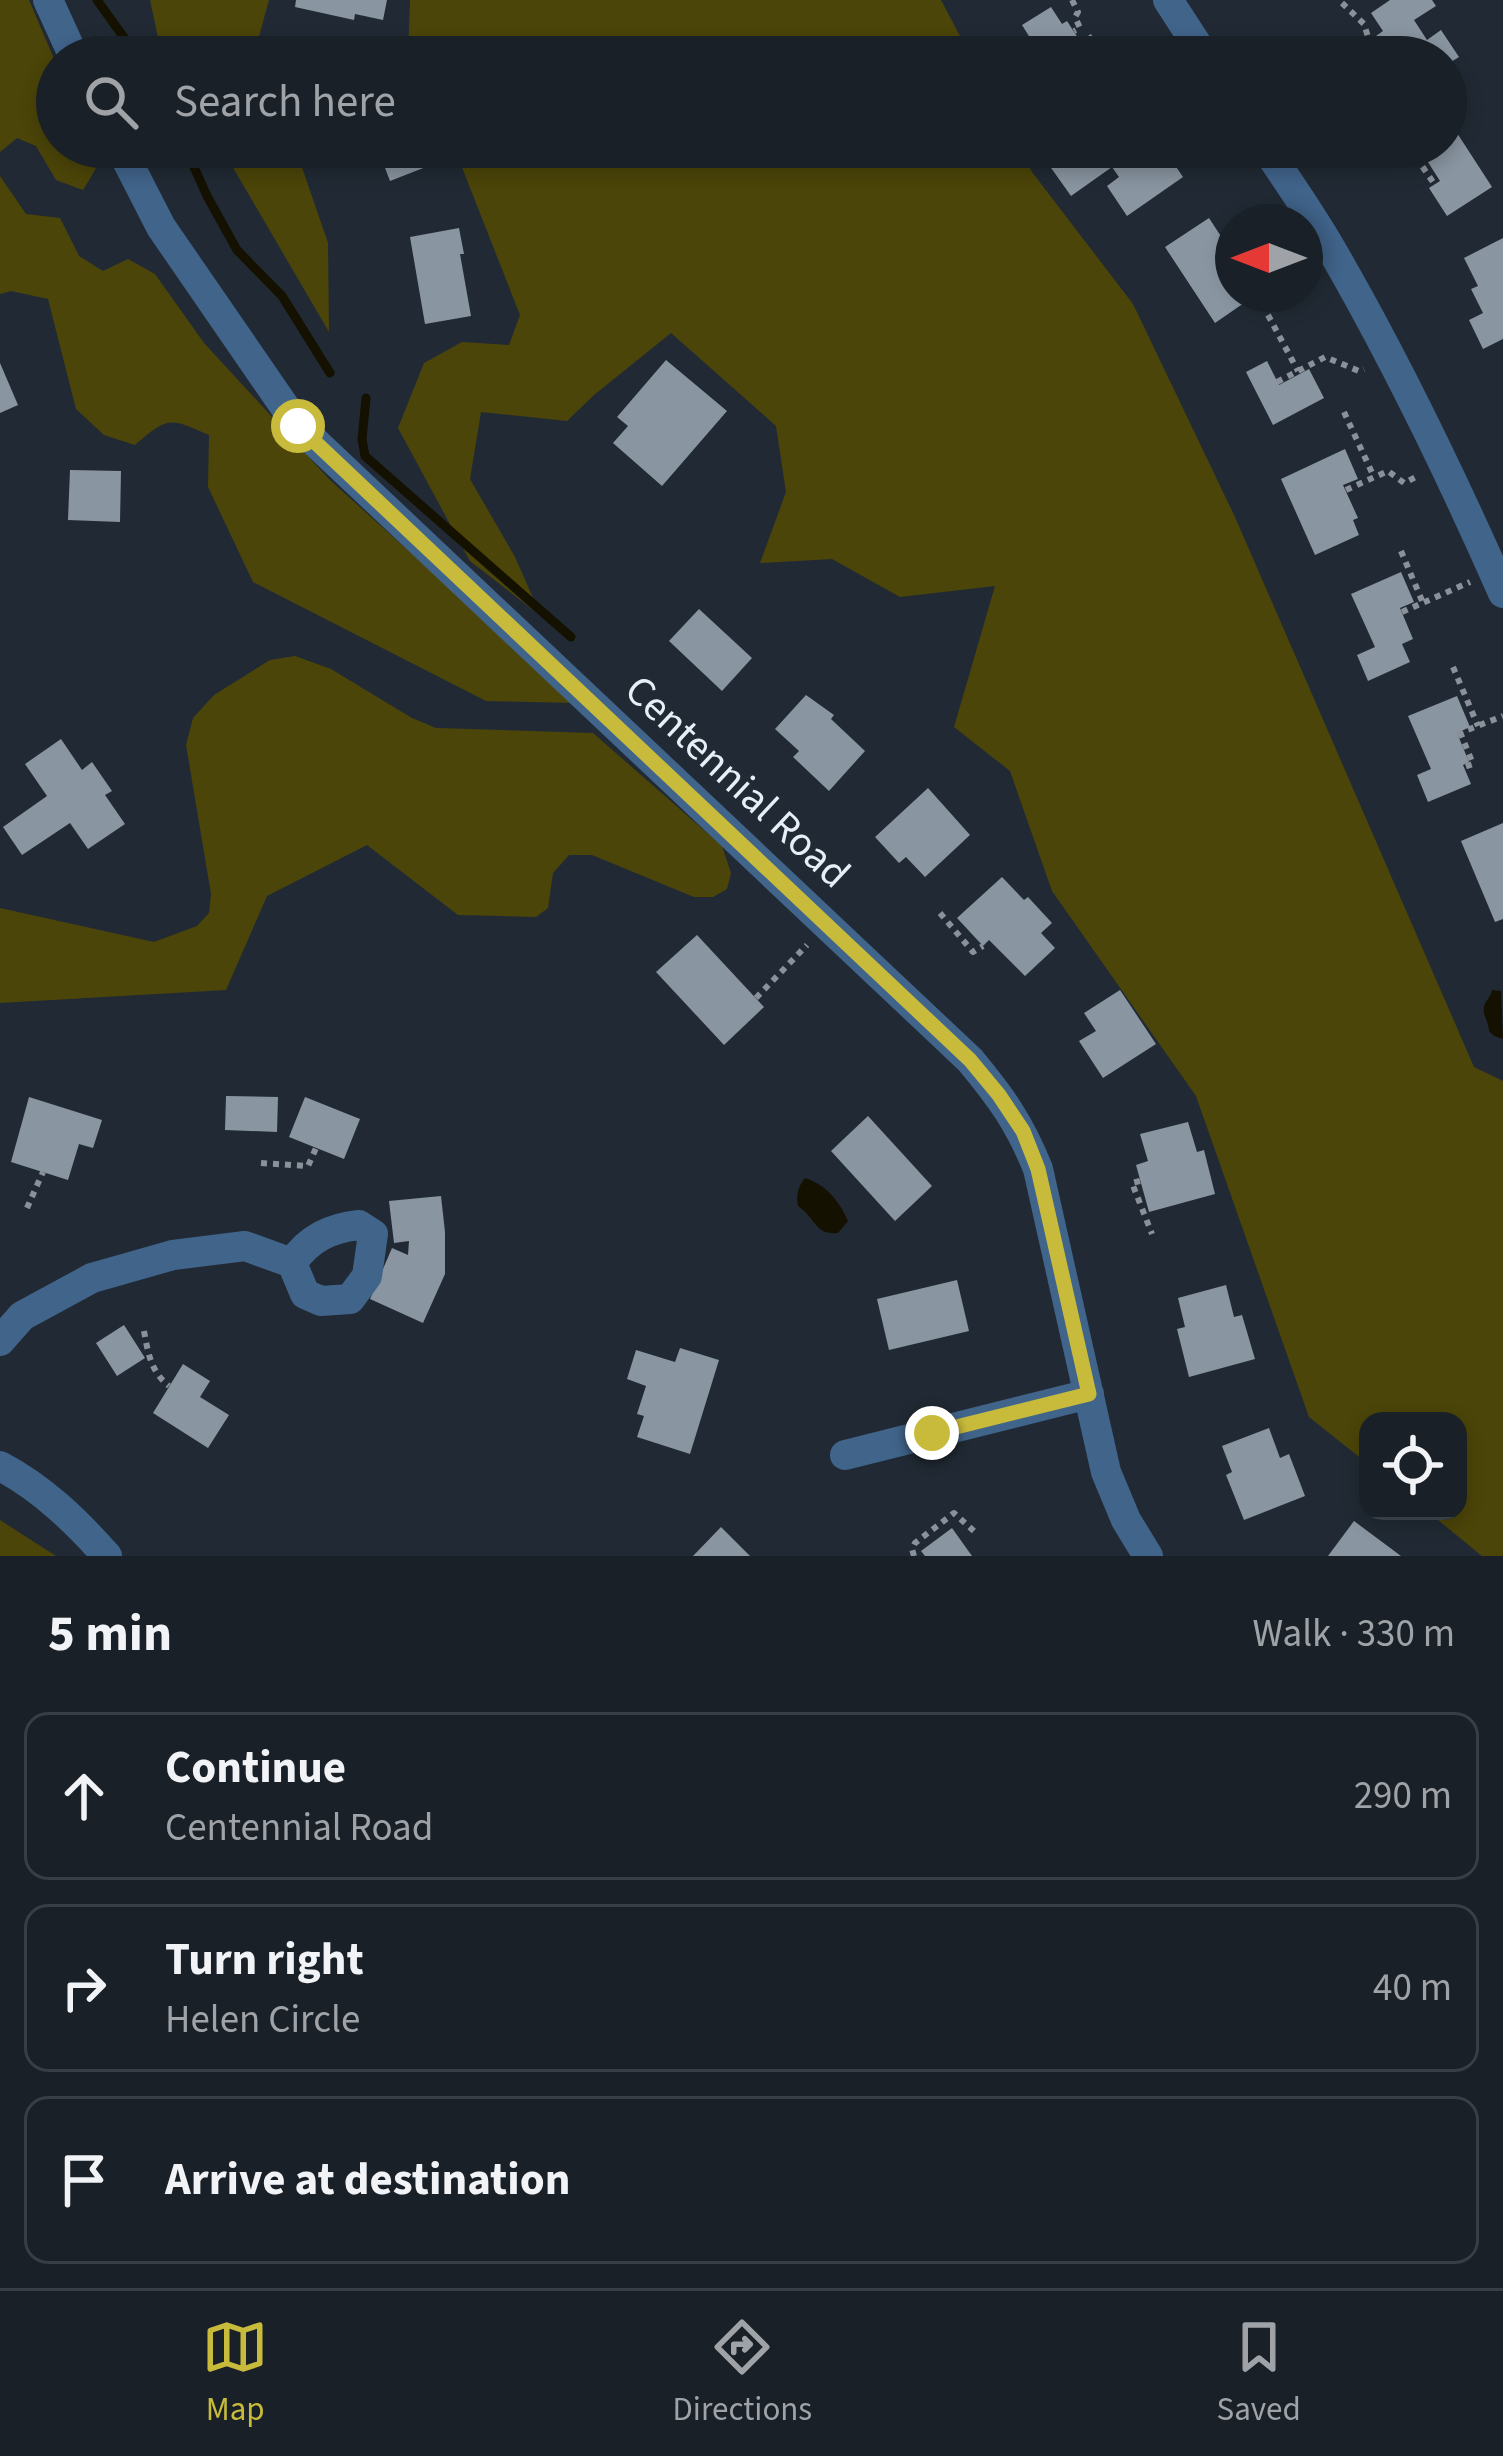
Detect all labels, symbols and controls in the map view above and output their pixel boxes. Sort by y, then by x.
search box [36,36,1467,168]
icon: search [78,69,144,135]
text: Search here [174,70,396,134]
north arrow [1215,204,1323,312]
route start [271,399,325,453]
street label: Centennial Road [611,662,863,902]
route end [905,1406,959,1460]
map controls [1359,1412,1467,1520]
button: locate [1359,1412,1467,1520]
text: 5 min [48,1598,172,1670]
text: Walk · 330 m [1252,1606,1455,1662]
text: Continue [165,1736,346,1800]
icon: ahead [51,1763,117,1829]
text: 290 m [1354,1768,1452,1824]
text: Centennial Road [165,1800,433,1856]
text: Turn right [165,1928,364,1992]
icon: right [51,1955,117,2021]
text: 40 m [1373,1960,1452,2016]
text: Helen Circle [165,1992,360,2048]
icon: arrive [51,2147,117,2213]
text: Arrive at destination [165,2148,570,2212]
tab: Map [202,2314,268,2433]
tab: Directions [673,2314,812,2433]
tab: Saved [1217,2314,1301,2433]

